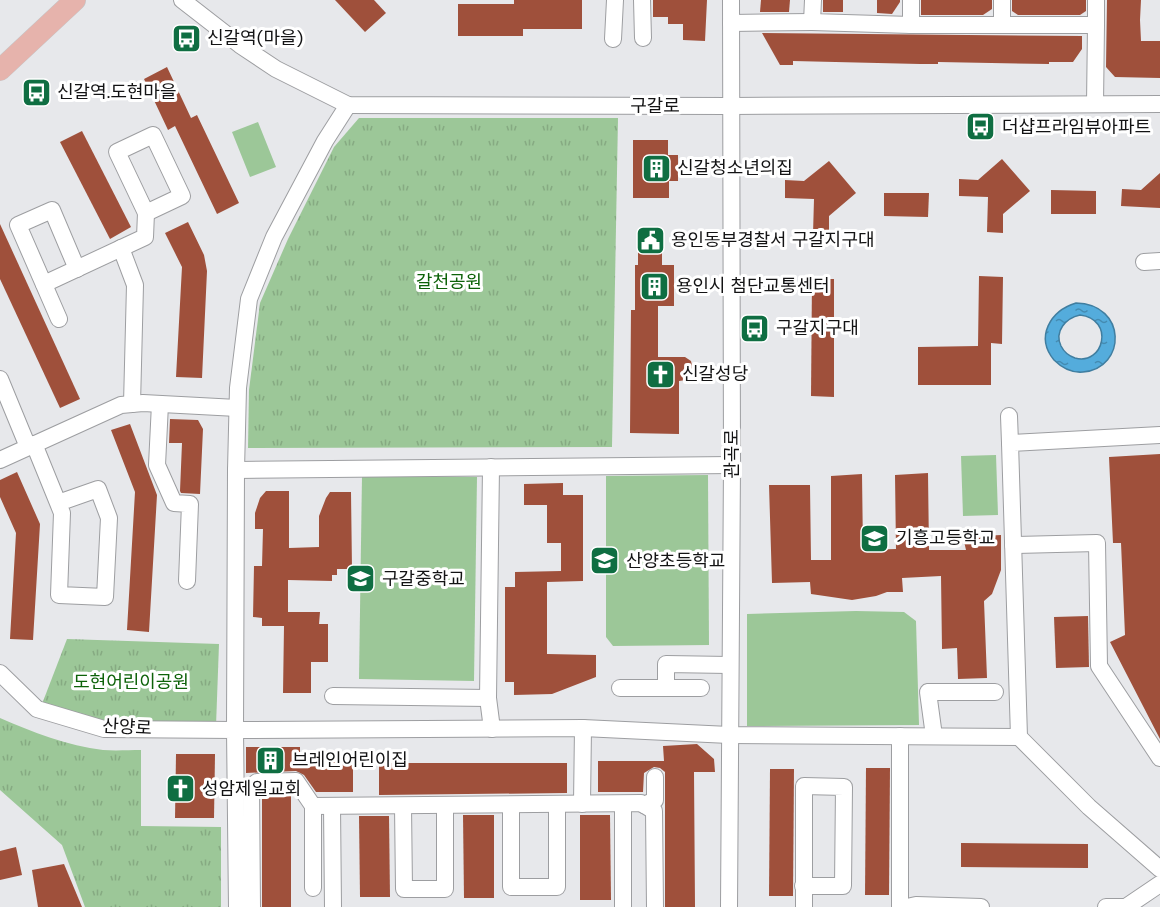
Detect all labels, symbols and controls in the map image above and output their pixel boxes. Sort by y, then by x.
bus stop icon: 신갈역(마을) [170,22,202,54]
place label: 신갈역(마을) [207,26,303,50]
bus stop icon: 신갈역.도현마을 [20,76,52,108]
place label: 신갈역.도현마을 [57,80,176,104]
street label: 구갈로 [630,94,680,118]
bus stop icon: 더샵프라임뷰아파트 [965,111,997,143]
place label: 더샵프라임뷰아파트 [1002,115,1151,139]
building icon: 신갈청소년의집 [640,152,672,184]
place label: 신갈청소년의집 [677,156,793,180]
public building icon: 용인동부경찰서 구갈지구대 [634,224,666,256]
place label: 용인동부경찰서 구갈지구대 [671,228,875,252]
park label: 갈천공원 [416,270,482,294]
building icon: 용인시 첨단교통센터 [639,270,671,302]
place label: 용인시 첨단교통센터 [676,274,830,298]
bus stop icon: 구갈지구대 [739,312,771,344]
place label: 구갈지구대 [776,316,859,340]
church icon: 신갈성당 [645,358,677,390]
place label: 신갈성당 [682,362,748,386]
street label: 관곡로 [720,429,744,479]
school or university icon: 기흥고등학교 [859,522,891,554]
place label: 기흥고등학교 [896,526,995,550]
school or university icon: 산양초등학교 [589,545,621,577]
place label: 산양초등학교 [626,549,725,573]
school or university icon: 구갈중학교 [345,563,377,595]
place label: 구갈중학교 [382,567,465,591]
park label: 도현어린이공원 [73,670,189,694]
street label: 산양로 [102,714,152,740]
building icon: 브레인어린이집 [255,744,287,776]
place label: 브레인어린이집 [292,748,408,772]
church icon: 성암제일교회 [165,773,197,805]
place label: 성암제일교회 [202,777,301,801]

